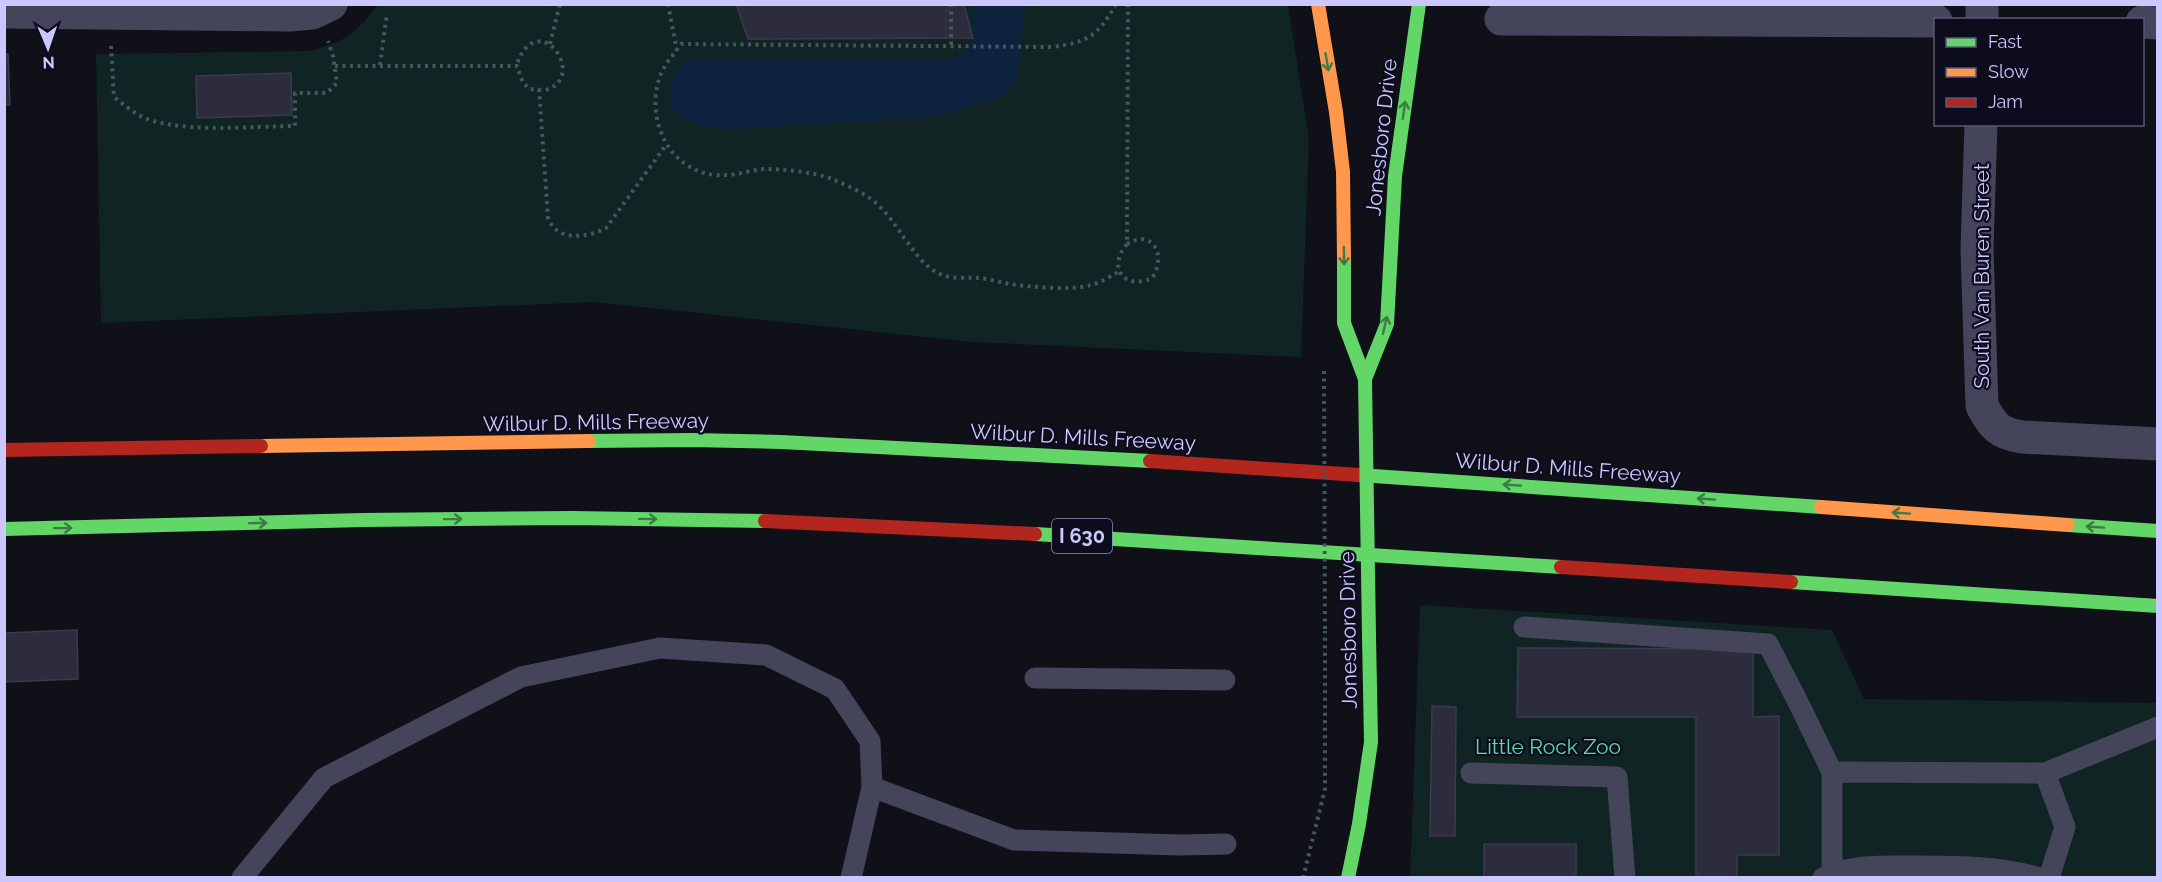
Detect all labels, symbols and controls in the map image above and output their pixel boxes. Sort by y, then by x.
north arrow [18,18,78,78]
legend [1934,18,2144,126]
text: Fast [1988,31,2022,52]
one-way arrow [1322,52,1333,72]
text: N [42,53,55,72]
street label: Jonesboro Drive [1360,57,1402,217]
text: Slow [1988,61,2029,82]
text: Jam [1988,91,2023,112]
one-way arrow [1398,100,1409,120]
street label: South Van Buren Street [1969,163,1994,389]
one-way arrow [1338,246,1350,266]
one-way arrow [1380,315,1392,334]
street label: Wilbur D. Mills Freeway [483,408,709,436]
street label: Wilbur D. Mills Freeway [969,419,1197,455]
street label: Wilbur D. Mills Freeway [1454,448,1682,488]
one-way arrow [1502,480,1522,491]
one-way arrow [1697,494,1717,505]
one-way arrow [1891,507,1911,518]
one-way arrow [442,513,462,525]
one-way arrow [637,514,657,525]
one-way arrow [247,517,267,528]
road number: I 630 [1052,519,1112,553]
one-way arrow [2086,521,2106,532]
one-way arrow [52,522,72,533]
street label: Jonesboro Drive [1334,551,1362,709]
park label: Little Rock Zoo [1475,734,1621,759]

